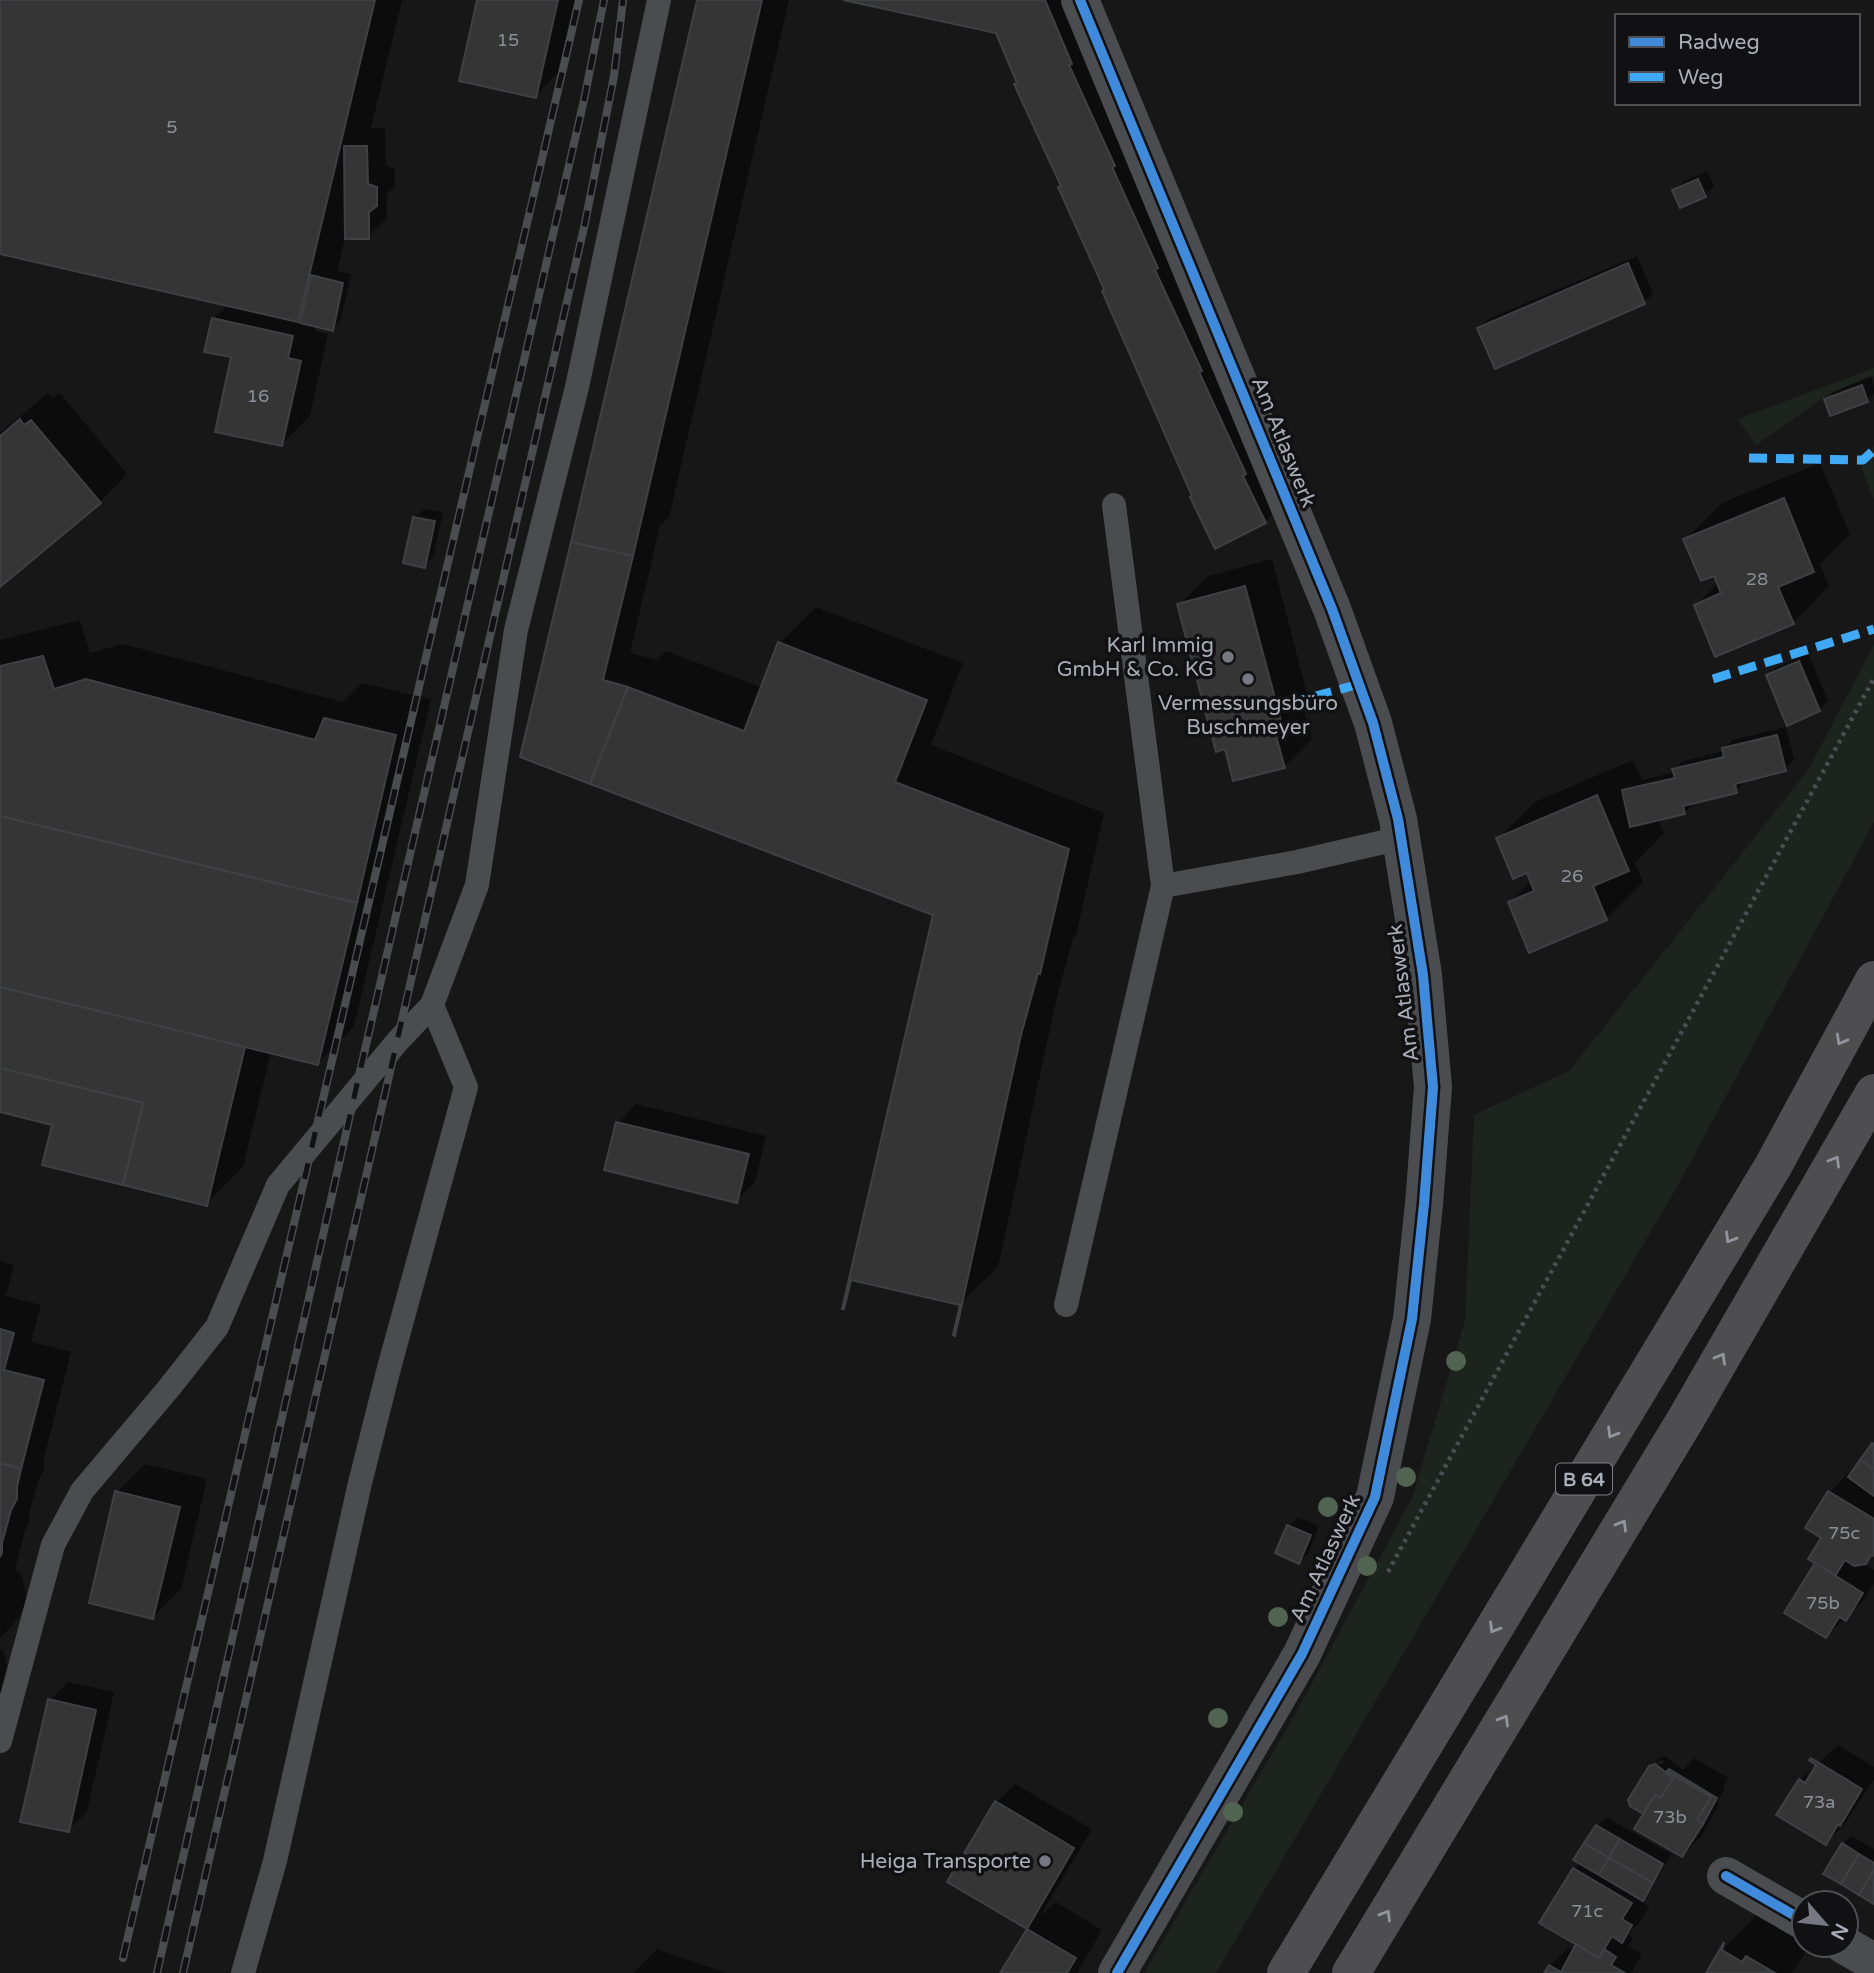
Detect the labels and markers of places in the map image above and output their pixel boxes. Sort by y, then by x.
place label: Karl Immig GmbH & Co. KG [1057,633,1214,682]
marker: Karl Immig GmbH & Co. KG [1220,649,1236,665]
marker: Vermessungsbüro Buschmeyer [1240,671,1256,687]
place label: Vermessungsbüro Buschmeyer [1158,691,1338,740]
place label: Heiga Transporte [860,1849,1031,1874]
marker: Heiga Transporte [1037,1853,1053,1869]

